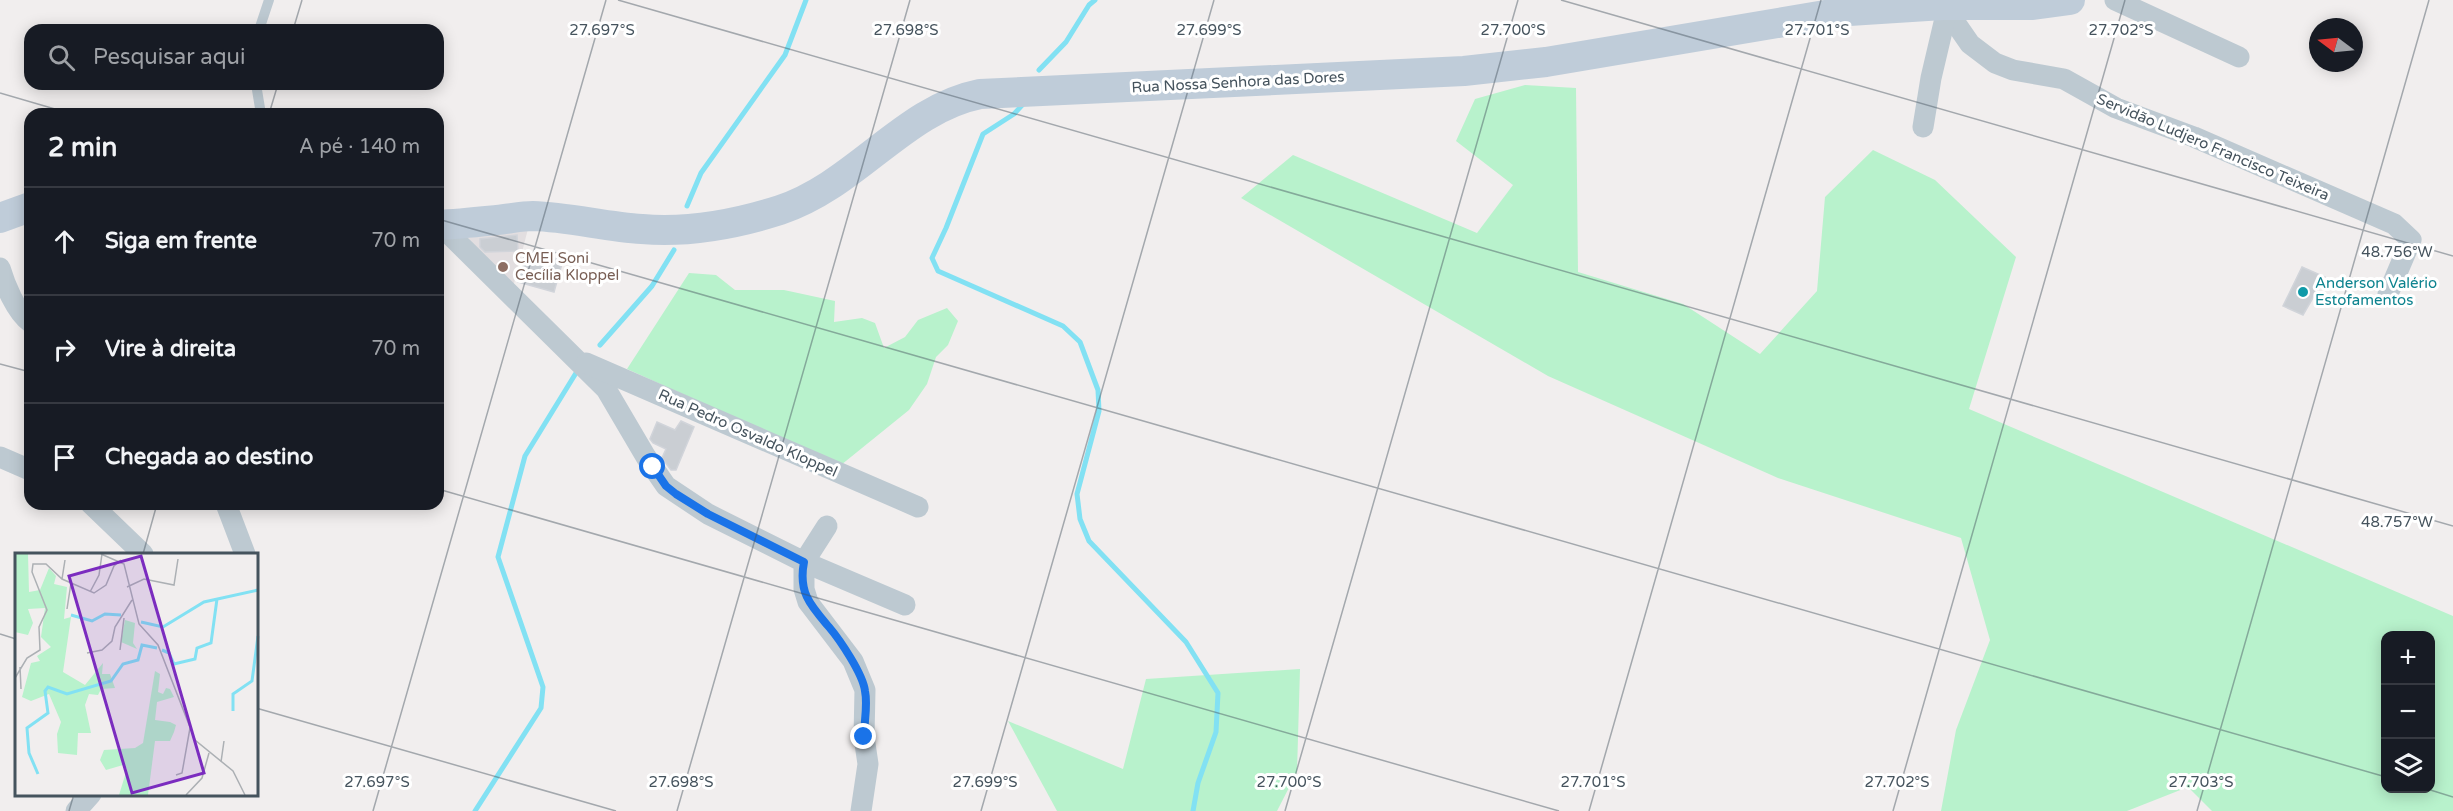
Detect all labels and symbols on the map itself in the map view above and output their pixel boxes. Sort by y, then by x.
north arrow [2309,18,2363,72]
text: 27.697°S [569,21,635,39]
text: 27.698°S [873,21,939,39]
text: 27.699°S [1176,21,1242,39]
text: 27.700°S [1480,21,1546,39]
text: 27.701°S [1784,21,1850,39]
text: 27.702°S [2088,21,2154,39]
street label: Rua Nossa Senhora das Dores [1131,67,1345,97]
street label: Servidão Ludjero Francisco Teixeira [2094,90,2332,204]
text: 48.756°W [2361,243,2433,261]
place label: CMEI Soni Cecília Kloppel [515,249,619,284]
marker: CMEI Soni Cecília Kloppel [496,260,510,274]
place label: Anderson Valério Estofamentos [2315,274,2437,309]
marker: Anderson Valério Estofamentos [2296,285,2310,299]
street label: Rua Pedro Osvaldo Kloppel [656,385,840,481]
route start [639,453,665,479]
text: 48.757°W [2361,513,2433,531]
inset map [15,553,258,796]
route end [850,723,876,749]
text: 27.697°S [344,773,410,791]
text: 27.698°S [648,773,714,791]
text: 27.699°S [952,773,1018,791]
text: 27.700°S [1256,773,1322,791]
text: 27.701°S [1560,773,1626,791]
text: 27.702°S [1864,773,1930,791]
text: 27.703°S [2168,773,2234,791]

